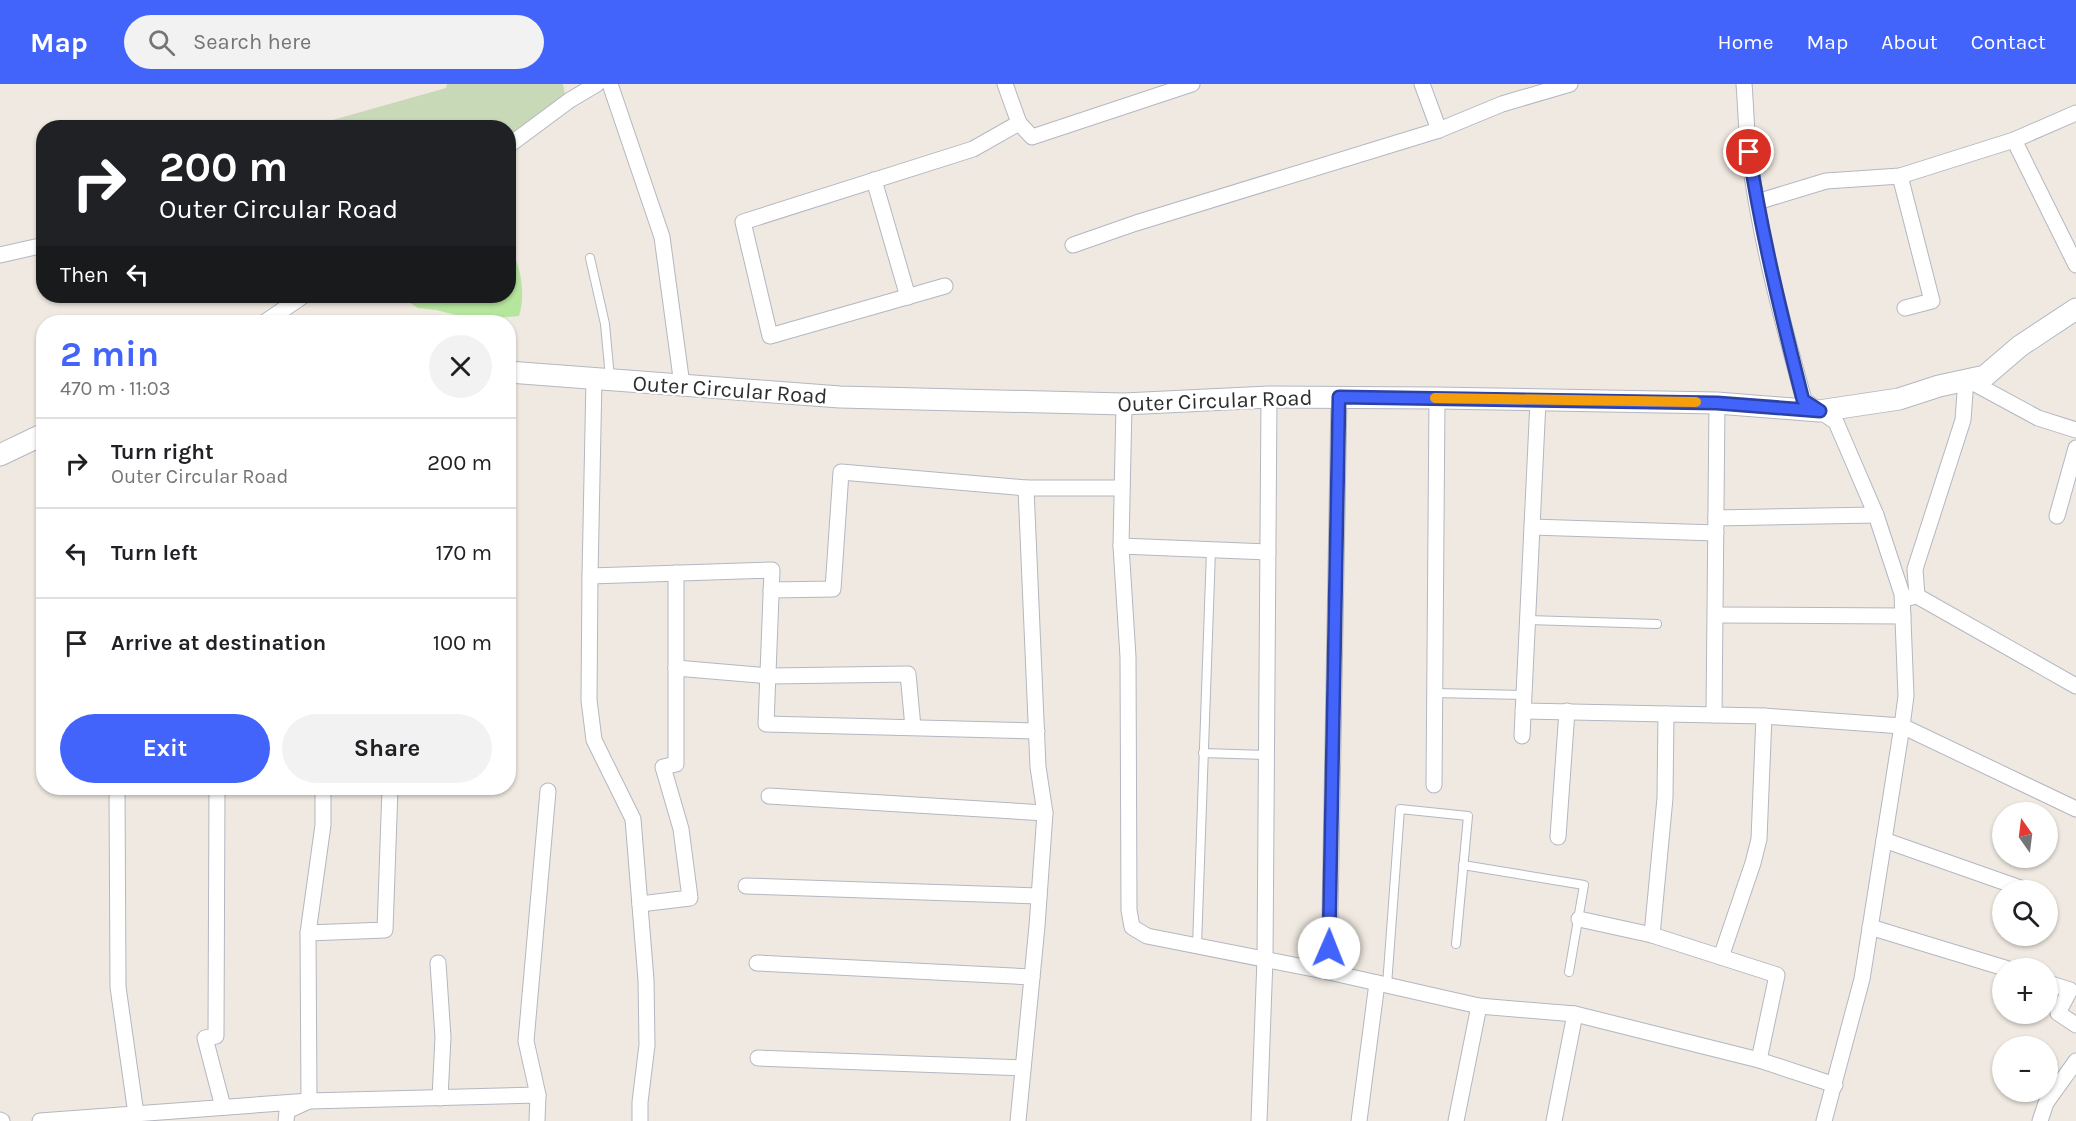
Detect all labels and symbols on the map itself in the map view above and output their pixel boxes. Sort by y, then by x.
pin [1723,126,1774,177]
street label: Outer Circular Road [632,370,828,410]
street label: Outer Circular Road [1117,385,1313,417]
north arrow [1992,802,2058,868]
position arrow [1297,916,1361,980]

